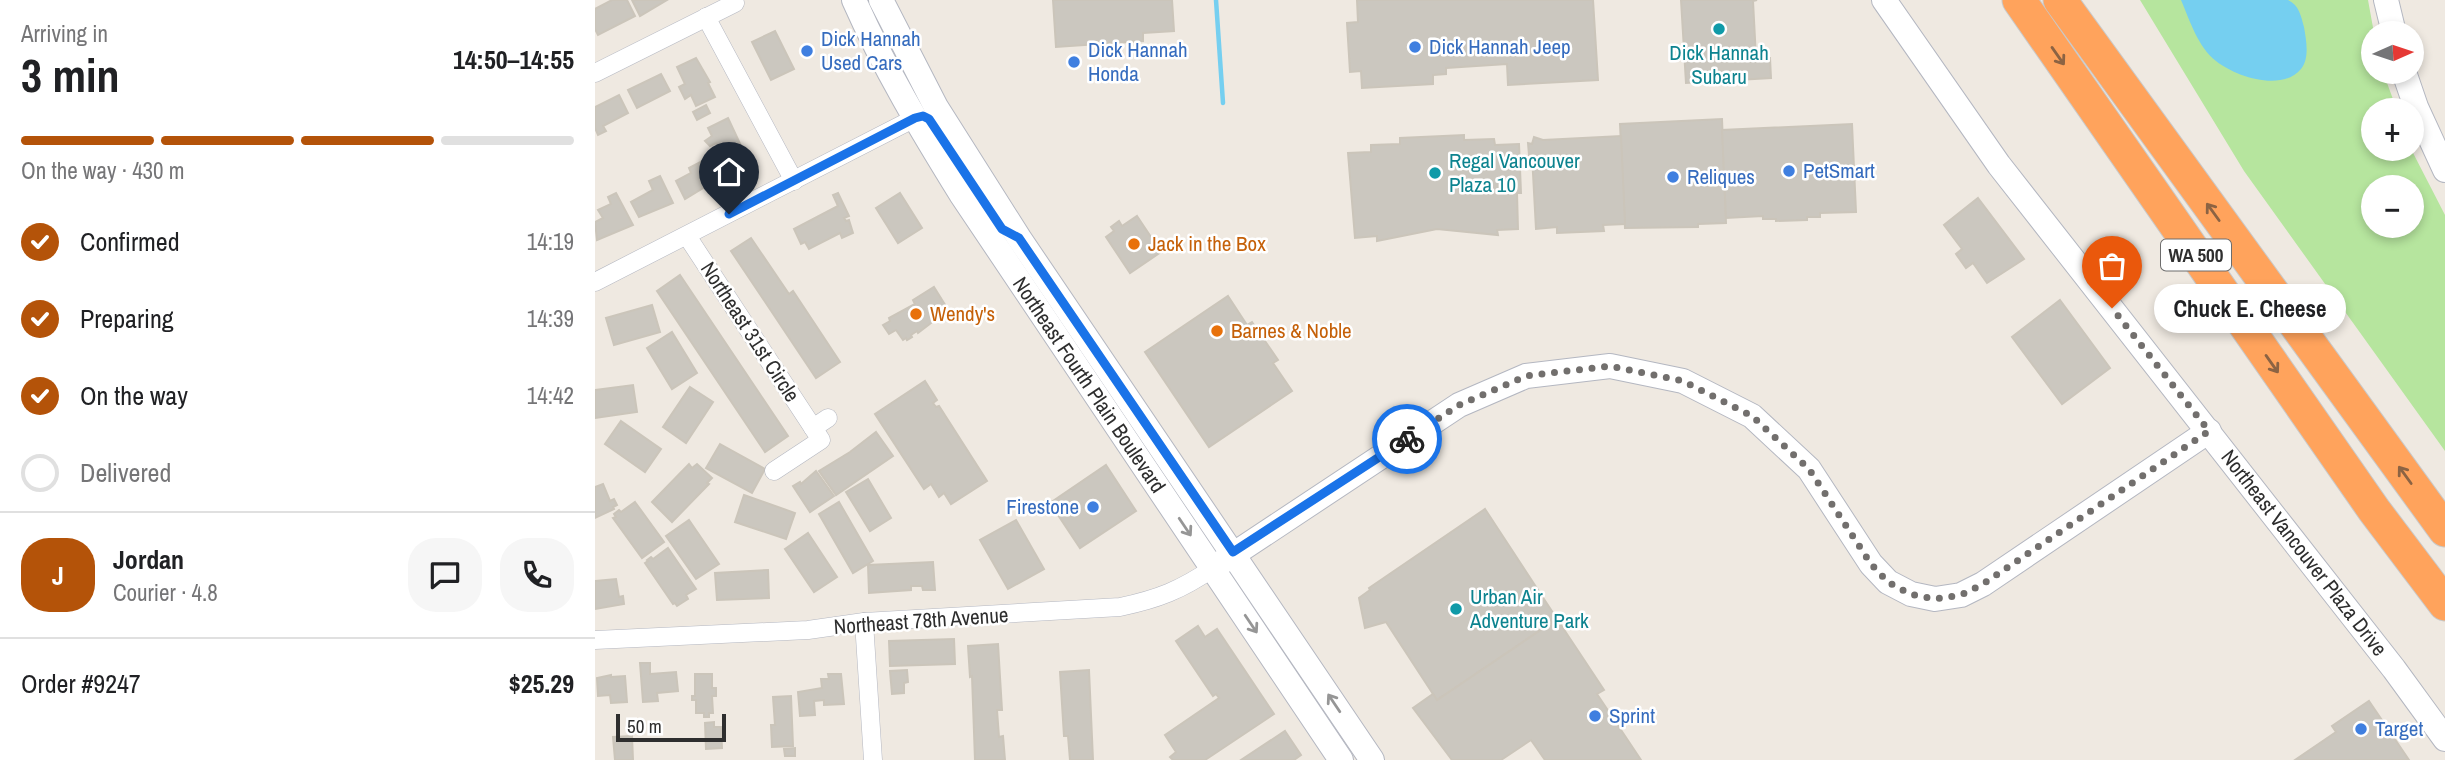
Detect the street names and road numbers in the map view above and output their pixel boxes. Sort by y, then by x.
road number: WA 500 [2161,240,2231,270]
street label: Northeast 31st Circle [694,256,807,407]
street label: Northeast Fourth Plain Boulevard [1006,271,1173,498]
street label: Northeast Vancouver Plaza Drive [2215,444,2394,662]
street label: Northeast 78th Avenue [833,600,1009,641]

